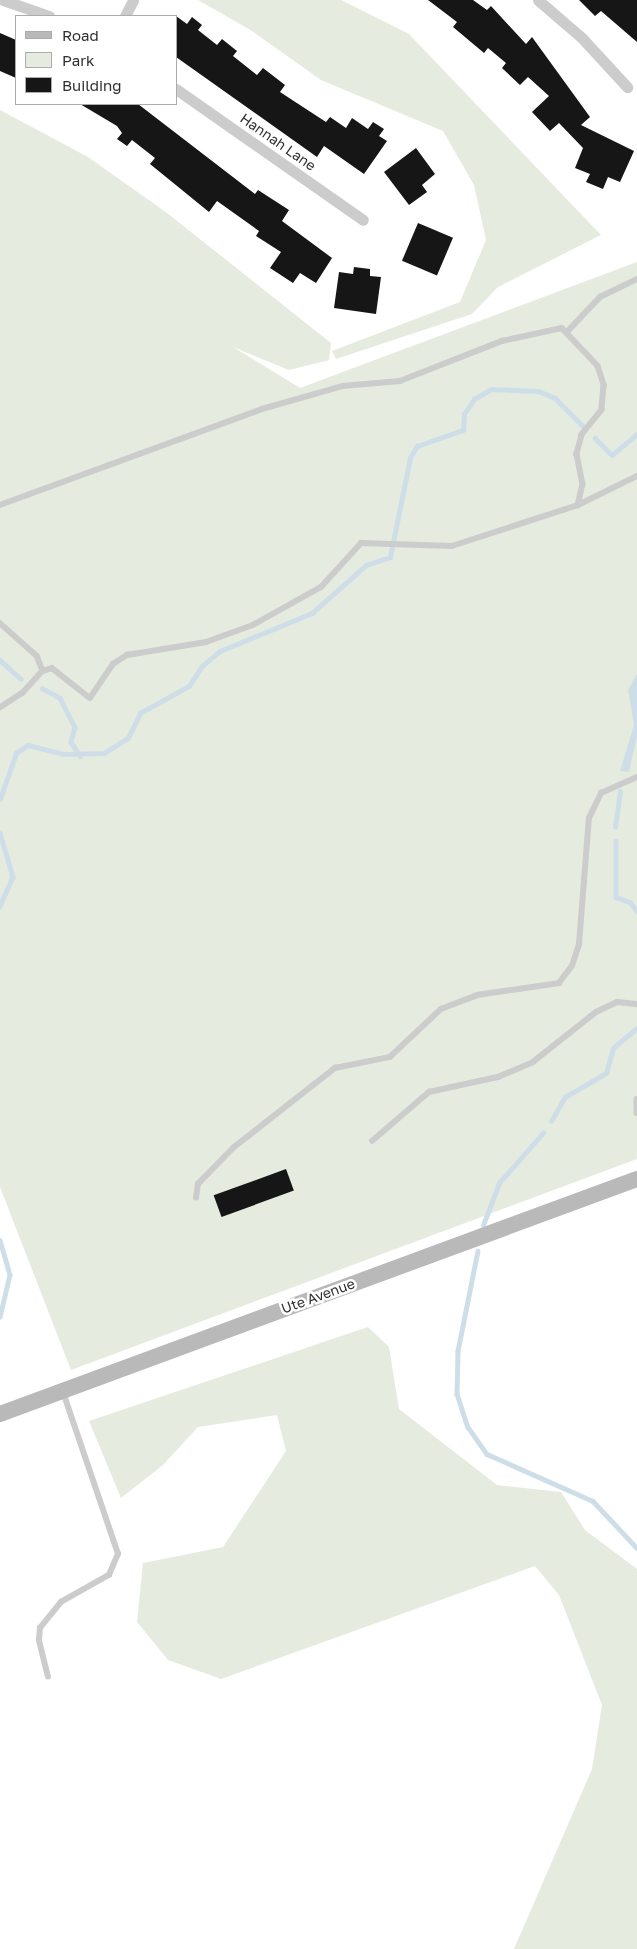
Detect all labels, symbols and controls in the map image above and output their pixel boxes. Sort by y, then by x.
legend [15,15,178,105]
text: Road [62,26,99,44]
text: Park [62,51,94,69]
text: Building [62,76,122,94]
street label: Hannah Lane [237,110,319,174]
street label: Ute Avenue [279,1275,357,1317]

